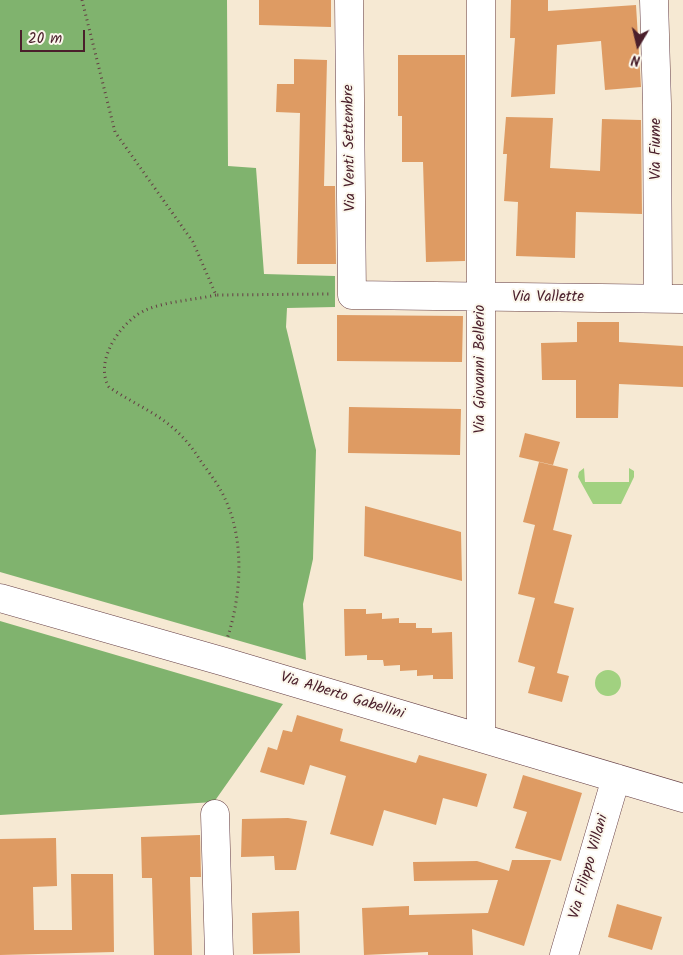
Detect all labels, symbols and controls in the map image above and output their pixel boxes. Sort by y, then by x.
scale bar [22,20,88,52]
north arrow [613,20,663,70]
text: 20 m [28,27,62,51]
text: N [630,48,642,71]
street label: Via Venti Settembre [341,84,361,212]
street label: Via Fiume [648,118,666,180]
street label: Via Vallette [512,289,584,307]
street label: Via Giovanni Bellerio [472,305,490,433]
street label: Via Alberto Gabellini [278,670,406,724]
street label: Via Filippo Villani [566,813,614,921]

